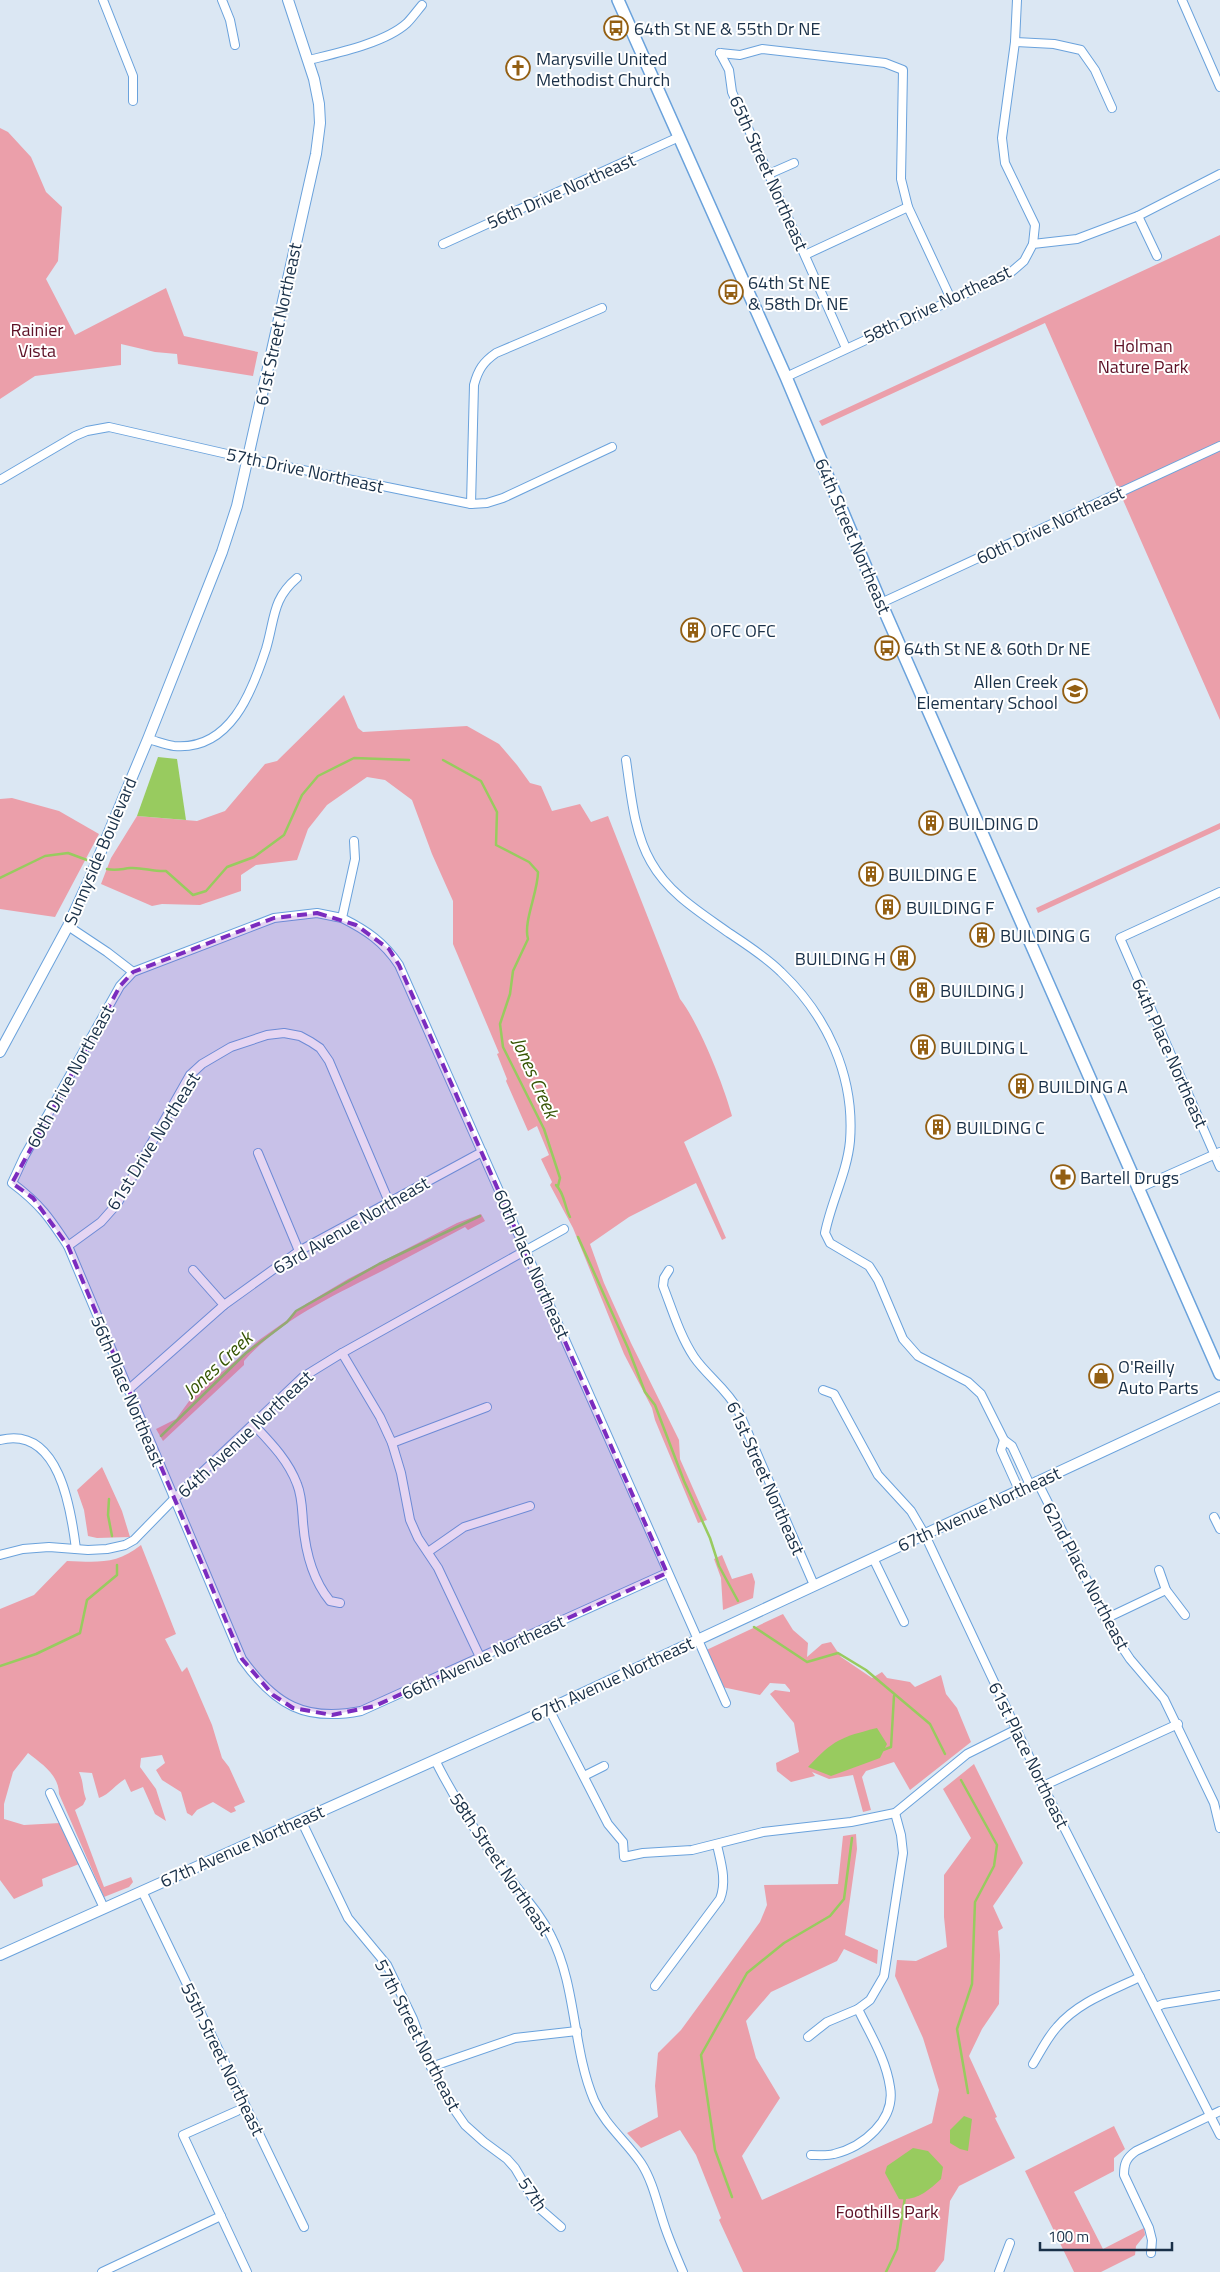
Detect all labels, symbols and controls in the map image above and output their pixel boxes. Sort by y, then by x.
bus stop icon: 64th St NE & 55th Dr NE [603,15,629,41]
place label: 64th St NE & 55th Dr NE [634,15,820,42]
place label: Marysville United Methodist Church [536,45,670,93]
church icon: Marysville United Methodist Church [505,55,531,81]
street label: 65th Street Northeast [723,91,816,255]
street label: 56th Drive Northeast [482,146,640,236]
street label: 61st Street Northeast [248,239,309,408]
street label: 58th Drive Northeast [859,258,1016,350]
place label: 64th St NE & 58th Dr NE [748,269,848,317]
bus stop icon: 64th St NE & 58th Dr NE [718,279,744,305]
park label: Rainier Vista [11,316,63,364]
park label: Holman Nature Park [1098,332,1189,380]
street label: 57th Drive Northeast [224,440,387,500]
street label: 64th Street Northeast [808,454,898,619]
street label: 60th Drive Northeast [972,479,1129,571]
building icon: OFC OFC [680,617,706,643]
place label: OFC OFC [710,617,776,644]
bus stop icon: 64th St NE & 60th Dr NE [874,635,900,661]
place label: 64th St NE & 60th Dr NE [904,635,1090,662]
place label: Allen Creek Elementary School [916,668,1058,716]
school or university icon: Allen Creek Elementary School [1062,678,1088,704]
street label: Sunnyside Boulevard [57,773,143,929]
building icon: BUILDING D [918,810,944,836]
place label: BUILDING D [948,810,1039,837]
building icon: BUILDING E [858,861,884,887]
place label: BUILDING E [888,861,977,888]
building icon: BUILDING F [875,894,901,920]
place label: BUILDING F [906,894,994,921]
building icon: BUILDING G [969,922,995,948]
place label: BUILDING G [1000,922,1090,949]
place label: BUILDING H [795,945,886,972]
building icon: BUILDING H [890,945,916,971]
street label: 64th Place Northeast [1125,974,1215,1133]
building icon: BUILDING J [909,977,935,1003]
place label: BUILDING J [940,977,1024,1004]
street label: 60th Drive Northeast [19,999,121,1153]
water label: Jones Creek [505,1032,568,1125]
building icon: BUILDING L [910,1034,936,1060]
place label: BUILDING L [940,1034,1028,1061]
street label: 61st Drive Northeast [99,1066,207,1215]
building icon: BUILDING A [1008,1073,1034,1099]
place label: BUILDING A [1038,1073,1128,1100]
building icon: BUILDING C [925,1114,951,1140]
place label: BUILDING C [956,1114,1045,1141]
pharmacy icon: Bartell Drugs [1050,1164,1076,1190]
place label: Bartell Drugs [1080,1164,1179,1191]
street label: 63rd Avenue Northeast [268,1169,435,1281]
street label: 60th Place Northeast [487,1185,577,1344]
street label: 56th Place Northeast [84,1311,172,1471]
water label: Jones Creek [176,1322,260,1404]
place label: O'Reilly Auto Parts [1118,1353,1199,1401]
street label: 64th Avenue Northeast [171,1363,319,1504]
shop icon: O'Reilly Auto Parts [1088,1363,1114,1389]
street label: 61st Street Northeast [720,1397,812,1560]
street label: 67th Avenue Northeast [893,1459,1066,1559]
street label: 62nd Place Northeast [1035,1497,1137,1656]
street label: 66th Avenue Northeast [397,1607,570,1707]
street label: 67th Avenue Northeast [526,1629,699,1729]
street label: 61st Place Northeast [982,1677,1077,1833]
street label: 58th Street Northeast [443,1787,559,1941]
street label: 67th Avenue Northeast [156,1797,329,1894]
street label: 57th Street Northeast [368,1954,468,2116]
street label: 55th Street Northeast [174,1978,272,2141]
street label: 57th [512,2171,554,2217]
park label: Foothills Park [835,2198,939,2225]
scale bar [1040,2220,1172,2252]
text: 100 m [1048,2225,1089,2248]

